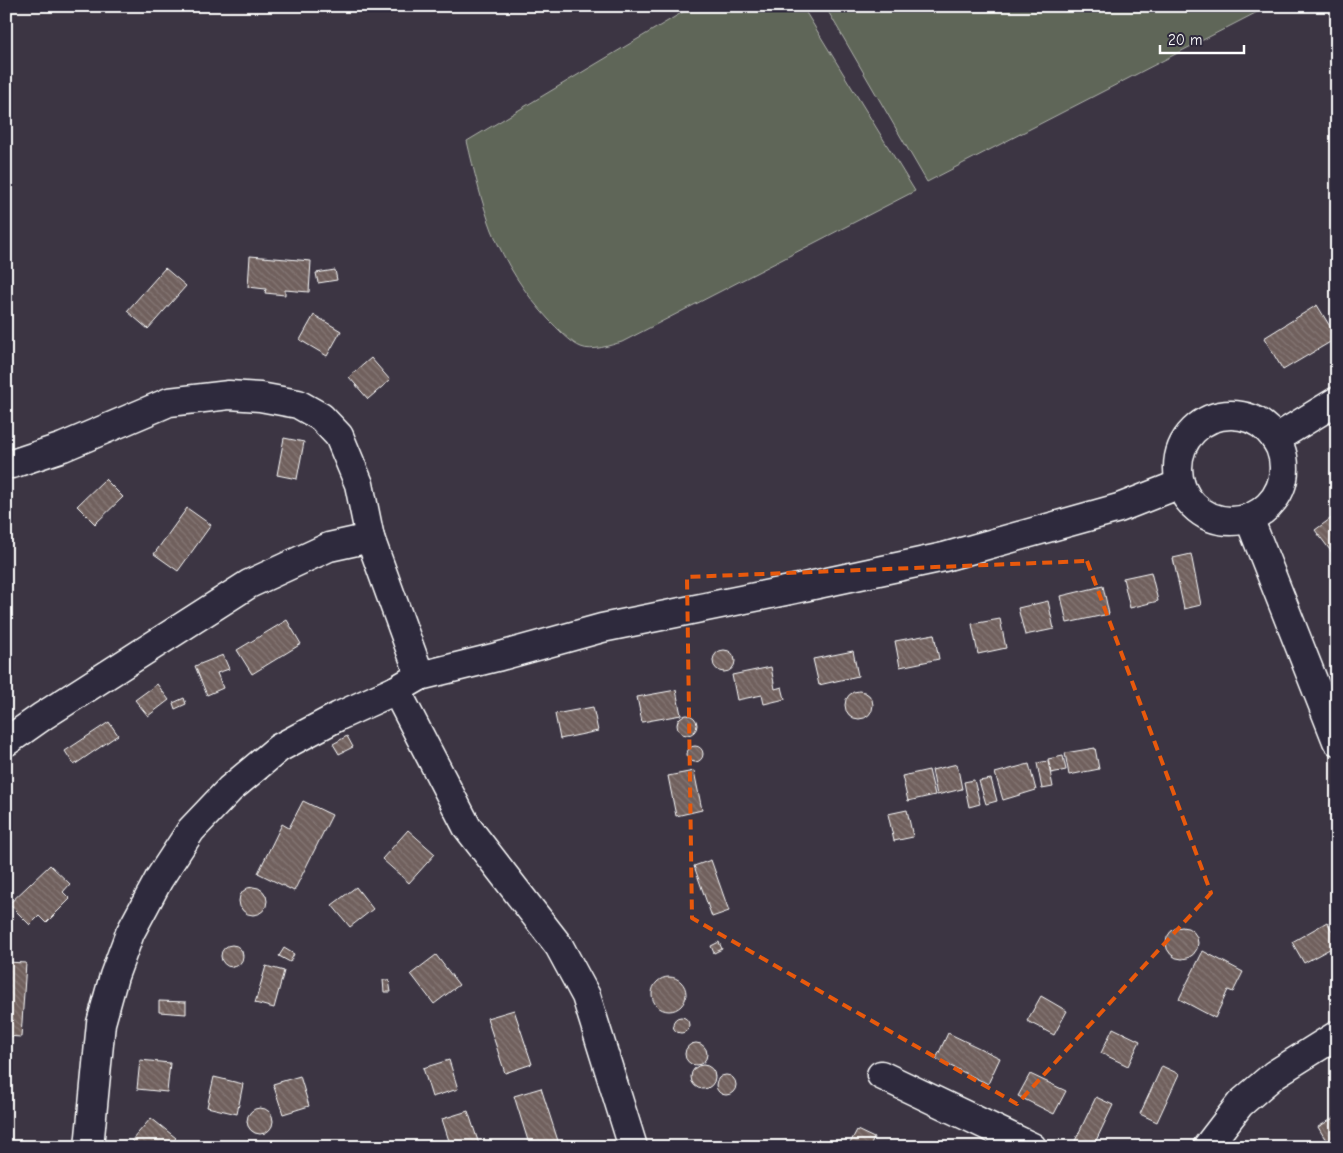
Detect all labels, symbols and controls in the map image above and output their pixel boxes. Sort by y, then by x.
scale bar [1160,22,1244,54]
text: 20 m [1168,31,1202,49]

